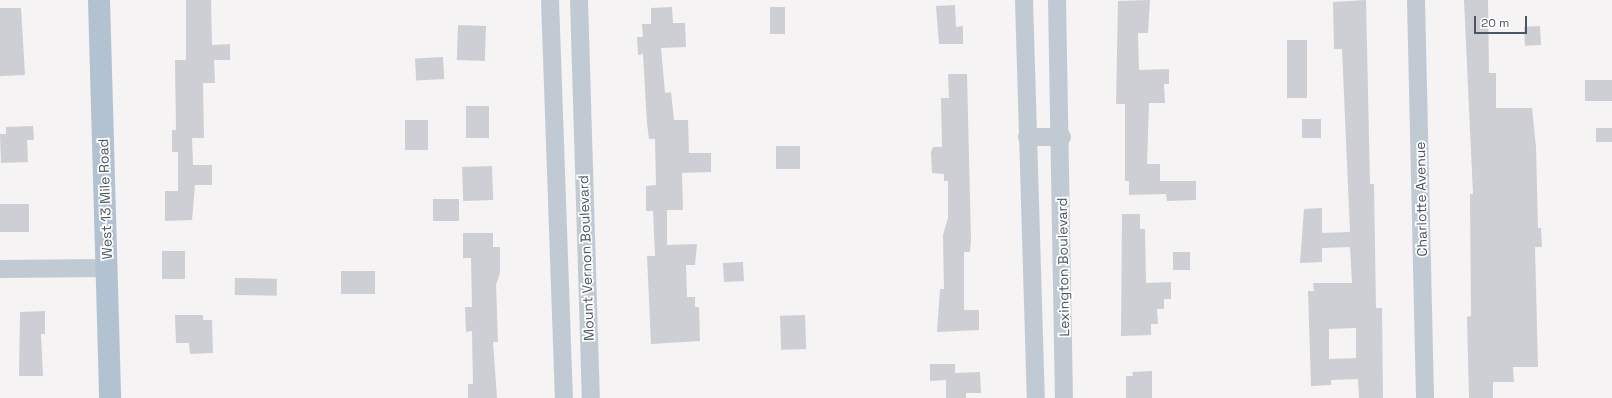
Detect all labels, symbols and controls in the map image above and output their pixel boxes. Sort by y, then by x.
scale bar [1476,8,1529,34]
text: 20 m [1481,15,1509,31]
street label: West 13 Mile Road [94,138,116,260]
street label: Charlotte Avenue [1412,141,1430,257]
street label: Mount Vernon Boulevard [575,175,597,341]
street label: Lexington Boulevard [1053,197,1073,337]

